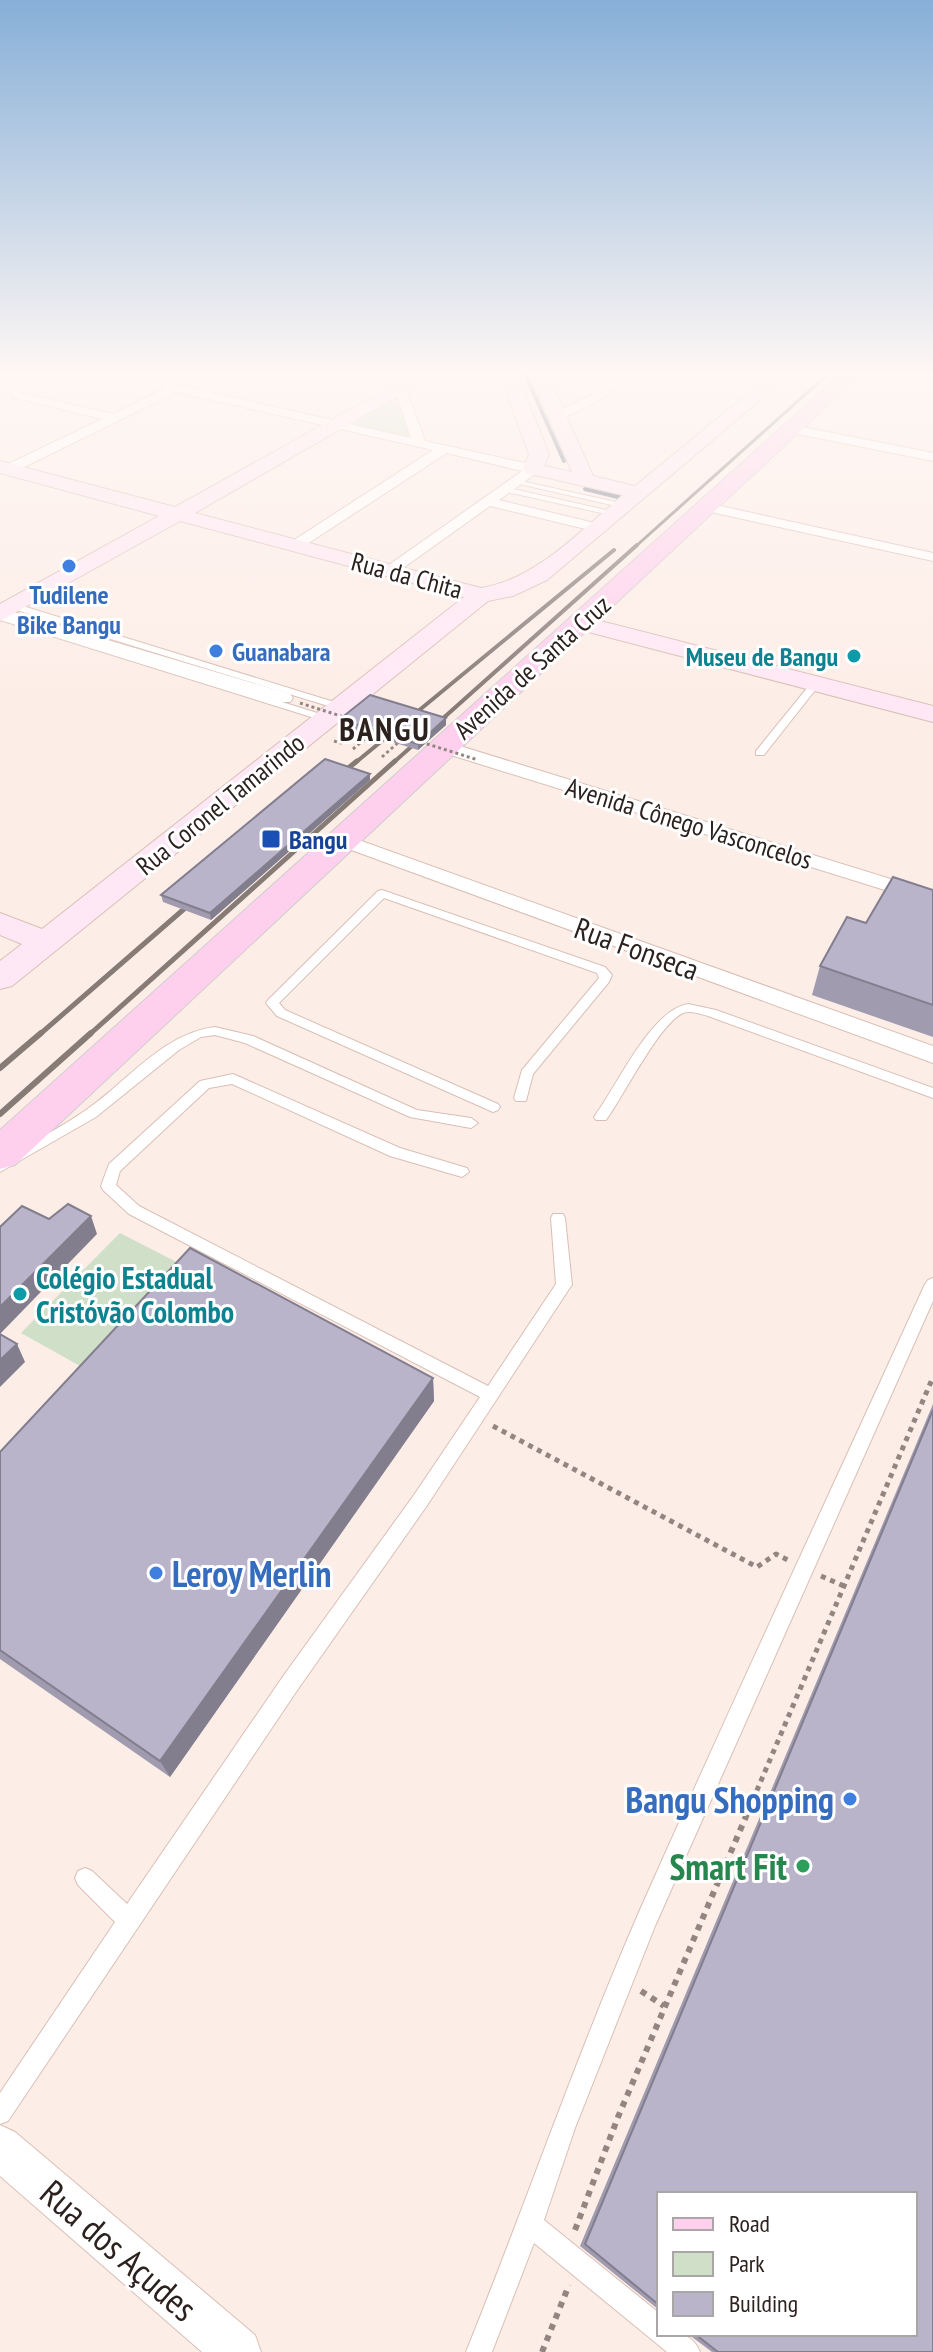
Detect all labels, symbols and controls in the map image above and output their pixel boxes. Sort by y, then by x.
street label: Rua da Chita [348,544,466,606]
marker: Tudilene Bike Bangu [60,557,78,575]
place label: Tudilene Bike Bangu [17,578,121,641]
street label: Avenida de Santa Cruz [447,588,617,746]
place label: Guanabara [232,635,330,668]
place label: Museu de Bangu [686,640,838,673]
marker: Guanabara [207,642,225,660]
marker: Museu de Bangu [845,647,863,665]
district label: BANGU [339,708,431,750]
street label: Rua Coronel Tamarindo [129,726,311,882]
street label: Avenida Cônego Vasconcelos [562,770,816,876]
place label: Bangu [289,823,347,856]
marker: Bangu [260,828,282,850]
street label: Rua Fonseca [570,908,704,988]
place label: Colégio Estadual Cristóvão Colombo [36,1258,234,1331]
marker: Colégio Estadual Cristóvão Colombo [11,1285,29,1303]
place label: Leroy Merlin [172,1550,332,1597]
marker: Leroy Merlin [147,1564,165,1582]
place label: Bangu Shopping [626,1776,834,1823]
marker: Bangu Shopping [841,1790,859,1808]
place label: Smart Fit [669,1843,788,1890]
marker: Smart Fit [794,1857,812,1875]
street label: Rua dos Açudes [31,2169,207,2331]
legend [657,2192,917,2336]
text: Road [729,2208,770,2239]
text: Park [729,2248,765,2279]
text: Building [729,2288,798,2319]

